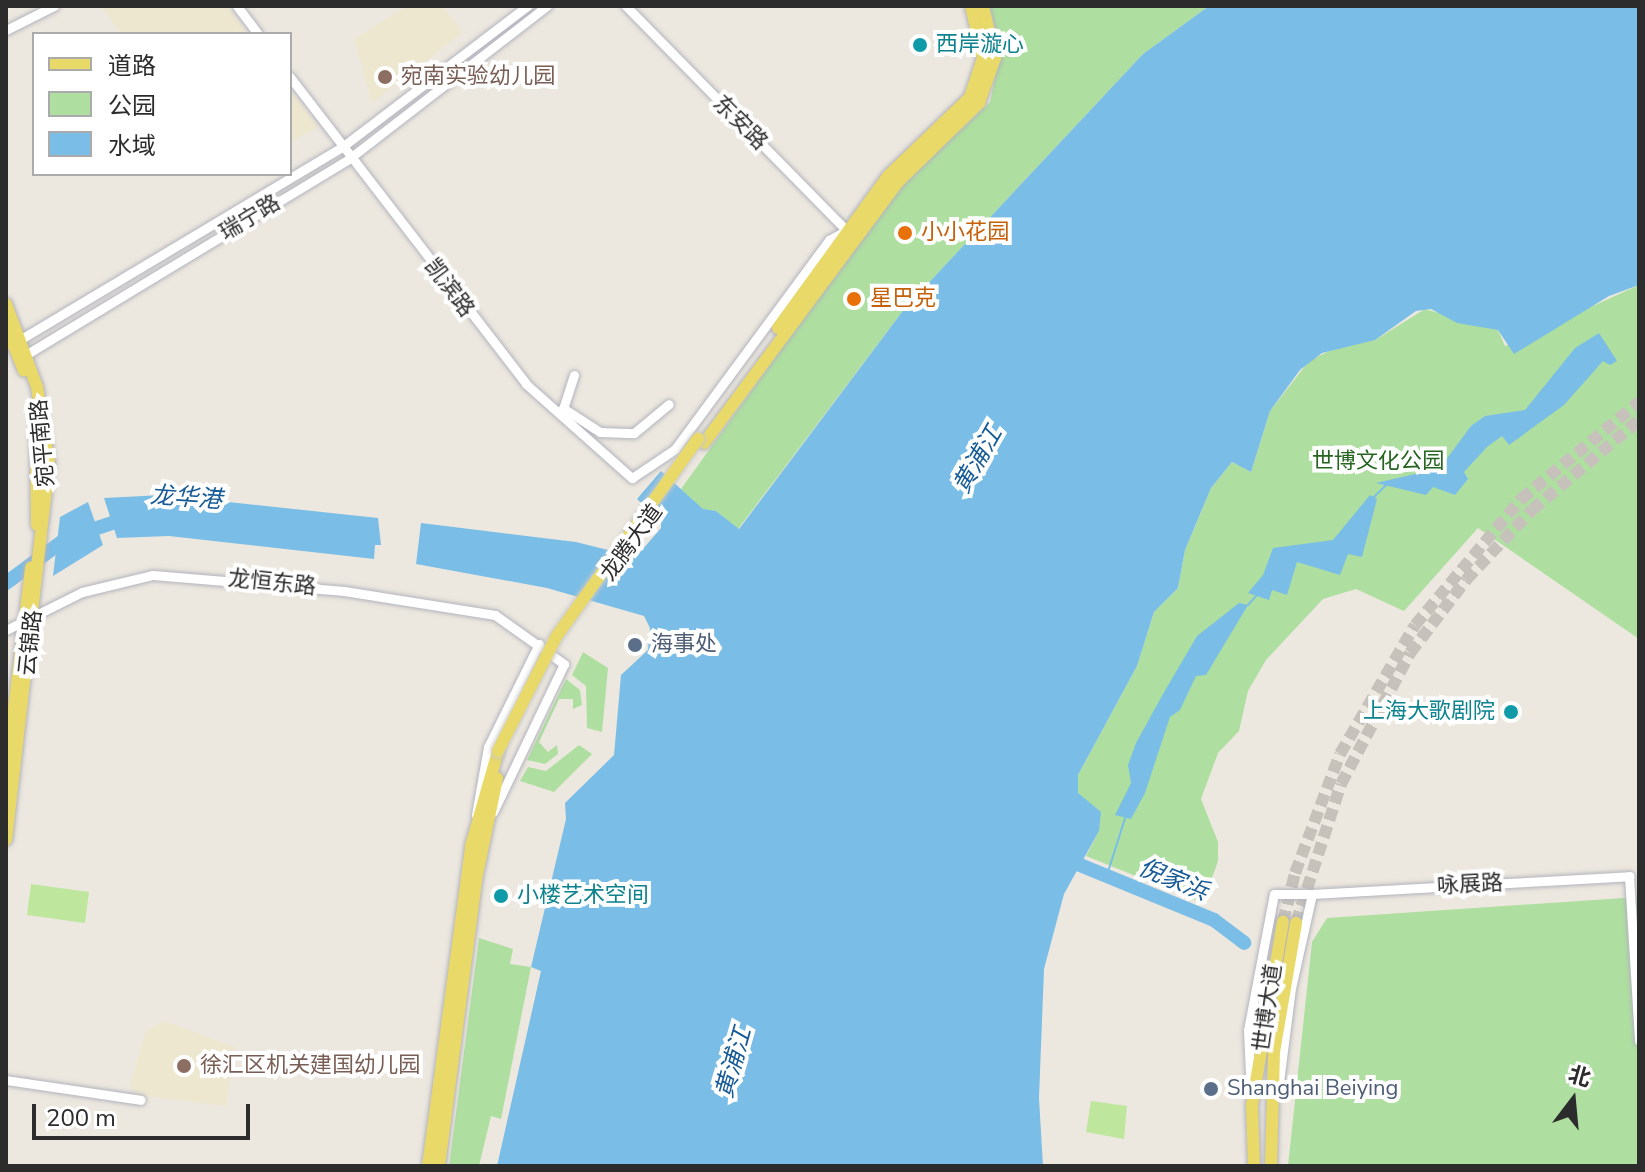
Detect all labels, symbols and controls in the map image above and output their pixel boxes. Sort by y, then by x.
legend [32,32,292,176]
place label: 西岸漩心 [936,32,1024,58]
marker: 西岸漩心 [911,36,929,54]
text: 道路 [108,50,156,82]
place label: 宛南实验幼儿园 [401,64,555,90]
marker: 宛南实验幼儿园 [376,68,394,86]
text: 公园 [108,90,156,122]
street label: 东安路 [707,90,773,156]
text: 水域 [108,130,156,162]
street label: 瑞宁路 [215,190,285,246]
place label: 小小花园 [921,220,1009,246]
marker: 小小花园 [896,224,914,242]
street label: 凯滨路 [419,254,479,322]
place label: 星巴克 [870,286,936,312]
marker: 星巴克 [845,290,863,308]
street label: 宛平南路 [26,398,60,488]
water label: 黄浦江 [948,422,1008,498]
park label: 世博文化公园 [1312,449,1444,475]
water label: 龙华港 [149,481,223,515]
street label: 龙腾大道 [595,500,669,586]
street label: 龙恒东路 [227,565,317,601]
street label: 云锦路 [14,609,48,677]
place label: 海事处 [651,632,717,658]
marker: 海事处 [626,636,644,654]
place label: 上海大歌剧院 [1363,699,1495,725]
marker: 上海大歌剧院 [1502,703,1520,721]
water label: 倪家浜 [1134,853,1212,907]
street label: 咏展路 [1436,870,1504,900]
place label: 小楼艺术空间 [517,883,649,909]
marker: 小楼艺术空间 [492,887,510,905]
street label: 世博大道 [1249,963,1287,1053]
water label: 黄浦江 [710,1024,758,1102]
place label: 徐汇区机关建国幼儿园 [200,1053,420,1079]
marker: 徐汇区机关建国幼儿园 [175,1057,193,1075]
text: 北 [1565,1059,1594,1094]
north arrow [1533,1060,1613,1140]
place label: Shanghai Beiying [1227,1076,1398,1102]
marker: Shanghai Beiying [1202,1080,1220,1098]
scale bar [36,1088,254,1138]
text: 200 m [46,1102,116,1134]

